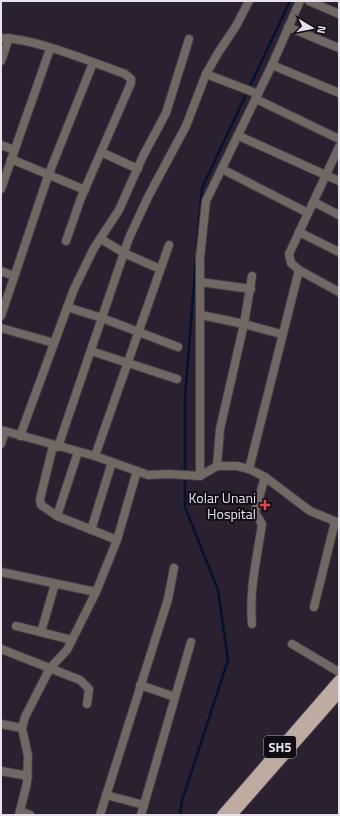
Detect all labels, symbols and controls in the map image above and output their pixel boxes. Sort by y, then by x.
north arrow [292,8,332,48]
text: N [313,25,330,35]
place label: Kolar Unani Hospital [189,487,256,524]
marker: Kolar Unani Hospital [259,499,271,511]
road number: SH5 [264,736,296,758]

